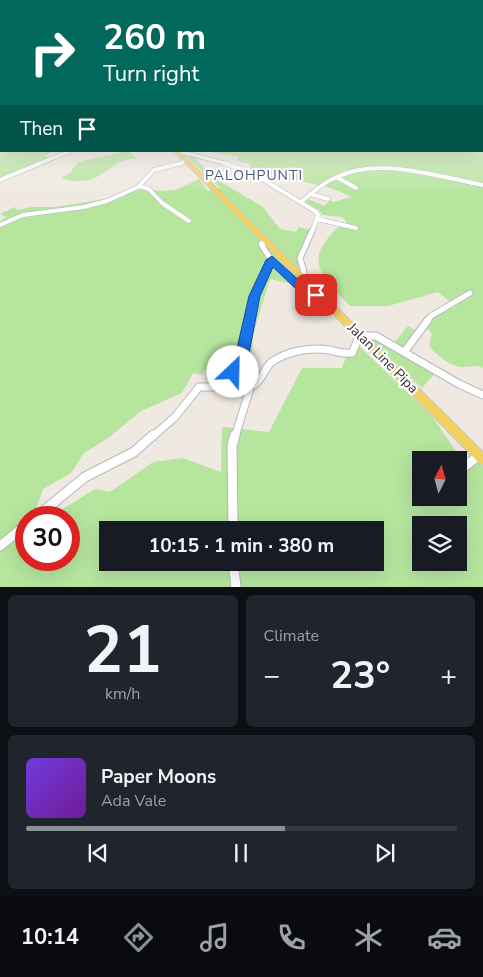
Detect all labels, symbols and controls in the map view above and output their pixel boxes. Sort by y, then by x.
text: 260 m [103,14,206,61]
icon: right [20,20,85,85]
text: Turn right [103,59,199,89]
icon: arrive [73,115,101,143]
text: Then [20,116,63,142]
district label: PALOHPUNTI [205,166,303,185]
pin [295,274,337,316]
icon: arrive [302,281,330,309]
street label: Jalan Line Pipa [343,318,422,397]
position arrow [206,345,258,397]
north arrow [412,451,468,506]
map controls [412,451,467,571]
speed limit sign: 30 [15,506,80,571]
button: layers [412,516,467,571]
text: 10:15 · 1 min · 380 m [149,533,334,559]
text: 21 [84,606,162,695]
text: Climate [264,625,319,647]
text: 23° [330,650,390,701]
text: − [264,657,280,695]
text: + [440,657,457,695]
text: km/h [105,683,140,705]
text: Paper Moons [101,764,216,790]
text: Ada Vale [101,790,166,812]
icon: previous [84,839,112,867]
icon: pause [227,839,255,867]
icon: next [371,839,399,867]
icon: directions [121,920,156,955]
icon: music [197,920,232,955]
icon: phone [274,920,309,955]
icon: climate [351,920,386,955]
icon: car [427,920,462,955]
text: 10:14 [21,922,79,952]

